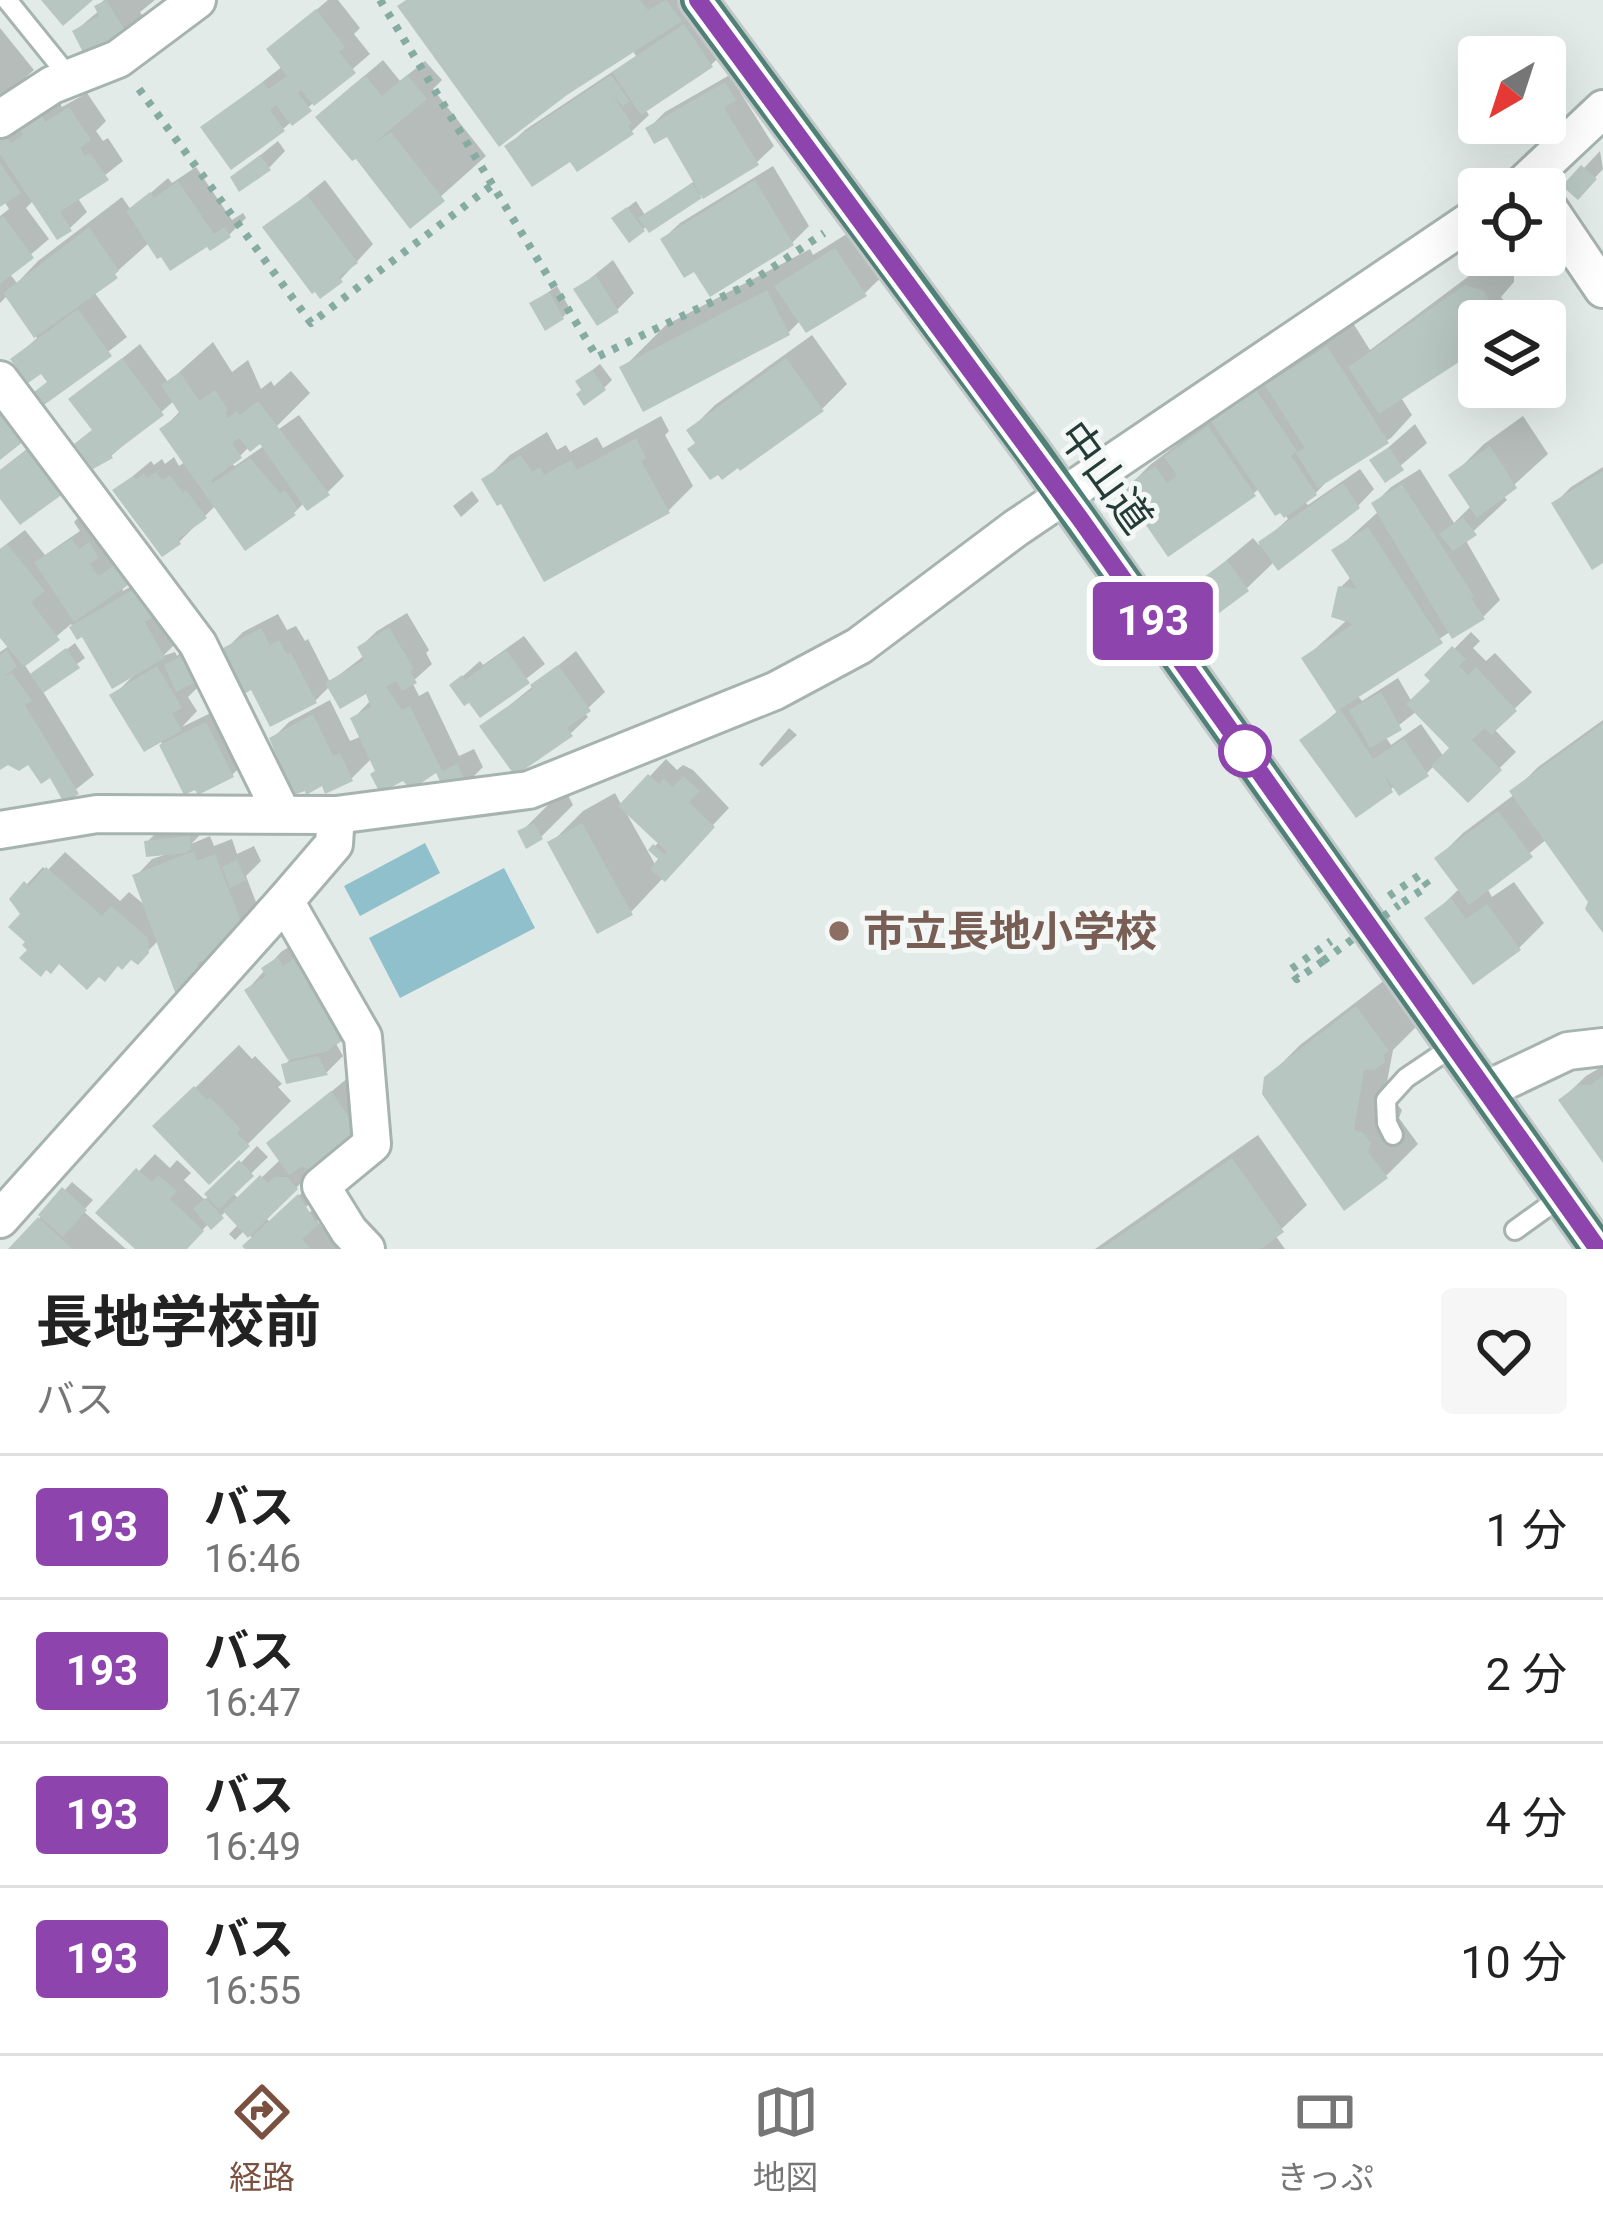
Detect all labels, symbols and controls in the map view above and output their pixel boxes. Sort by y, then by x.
north arrow [1458,36,1566,144]
map controls [1458,36,1566,408]
button: locate [1458,168,1566,276]
button: layers [1458,300,1566,408]
street label: 中山道 [1049,412,1162,543]
line badge: 193 [1084,582,1222,660]
text: 193 [1117,596,1189,645]
unlabelled marker [1220,726,1270,776]
place label: 市立長地小学校 [863,907,1157,956]
marker: 市立長地小学校 [826,918,852,944]
button: heart [1441,1288,1567,1414]
text: 長地学校前 [36,1289,321,1356]
text: バス [36,1377,114,1423]
text: バス [204,1481,294,1534]
text: 193 [66,1502,138,1551]
text: 1 分 [1486,1504,1567,1557]
text: 16:46 [204,1536,301,1582]
text: バス [204,1625,294,1678]
text: 193 [66,1646,138,1695]
text: 2 分 [1486,1648,1567,1701]
text: 16:47 [204,1680,301,1726]
text: バス [204,1769,294,1822]
text: 193 [66,1790,138,1839]
text: 4 分 [1486,1792,1567,1845]
text: 16:49 [204,1824,301,1870]
text: バス [204,1913,294,1966]
text: 193 [66,1934,138,1983]
text: 10 分 [1460,1936,1567,1989]
text: 16:55 [204,1968,301,2014]
tab: 経路 [229,2079,295,2199]
tab: 地図 [753,2079,819,2199]
tab: きっぷ [1276,2079,1374,2199]

